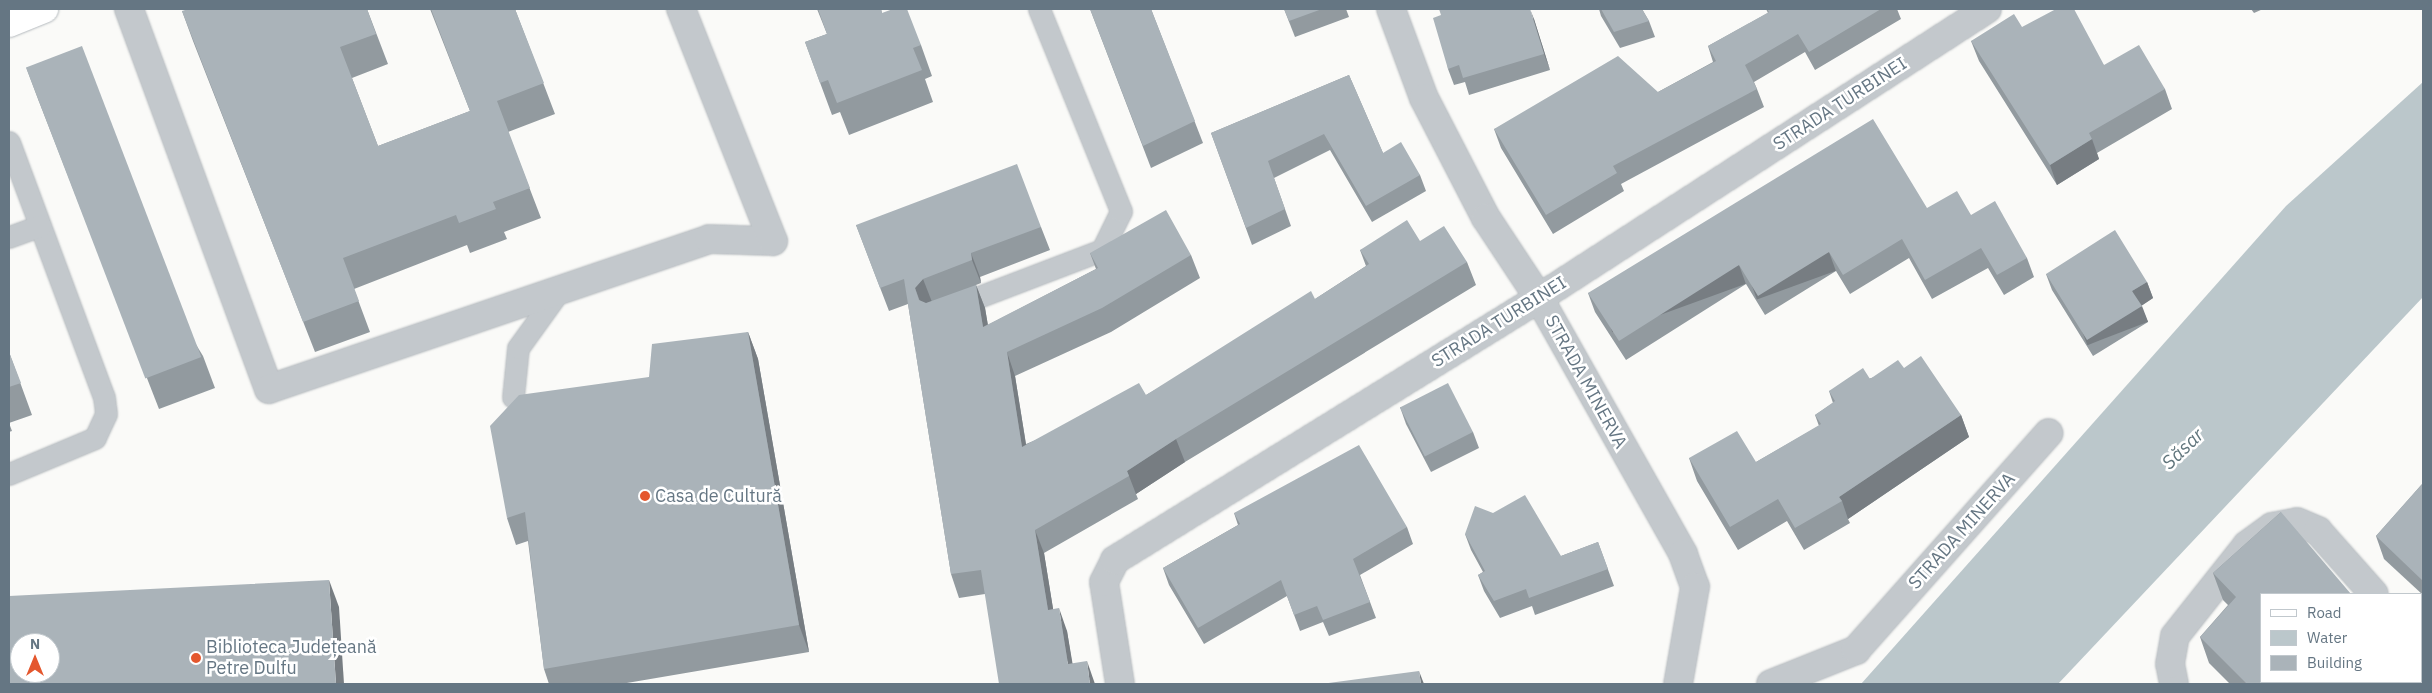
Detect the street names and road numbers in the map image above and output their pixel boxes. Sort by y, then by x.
street label: STRADA TURBINEI [1769,53,1911,155]
street label: STRADA TURBINEI [1428,272,1570,372]
street label: STRADA MINERVA [1540,312,1632,452]
street label: STRADA MINERVA [1904,468,2020,594]

